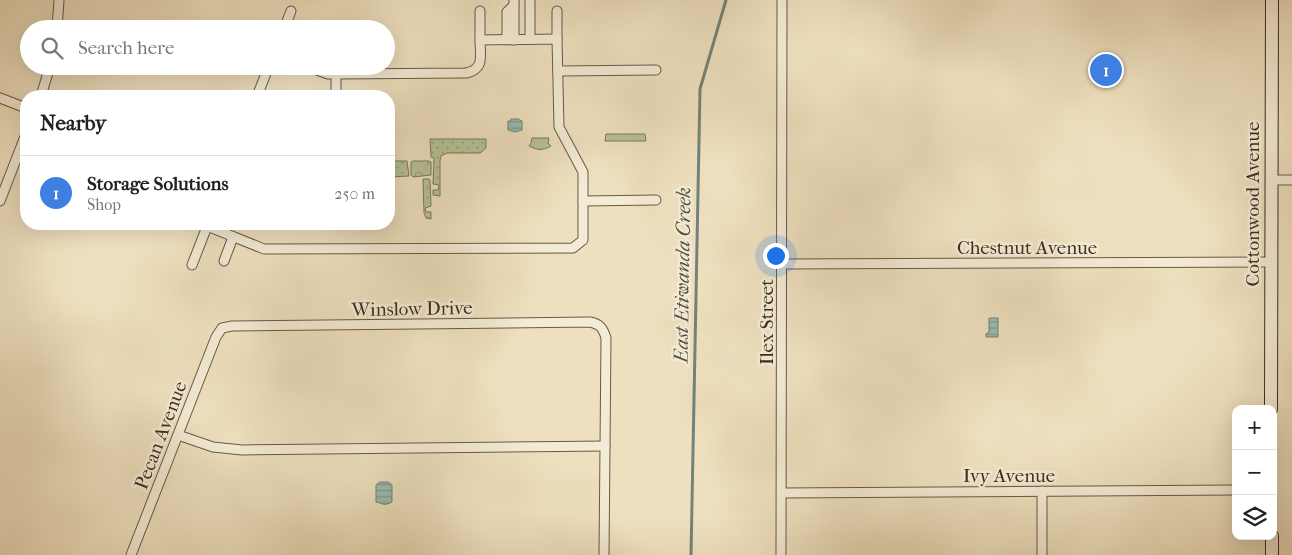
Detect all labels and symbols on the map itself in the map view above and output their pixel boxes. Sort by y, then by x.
pin: 1 [1090,51,1122,89]
street label: Cottonwood Avenue [1242,122,1264,286]
water label: East Etiwanda Creek [669,187,696,364]
street label: Chestnut Avenue [957,237,1097,259]
your location [763,243,789,269]
street label: Ilex Street [756,279,778,365]
street label: Winslow Drive [350,297,473,321]
street label: Pecan Avenue [130,378,192,493]
street label: Ivy Avenue [963,465,1055,487]

